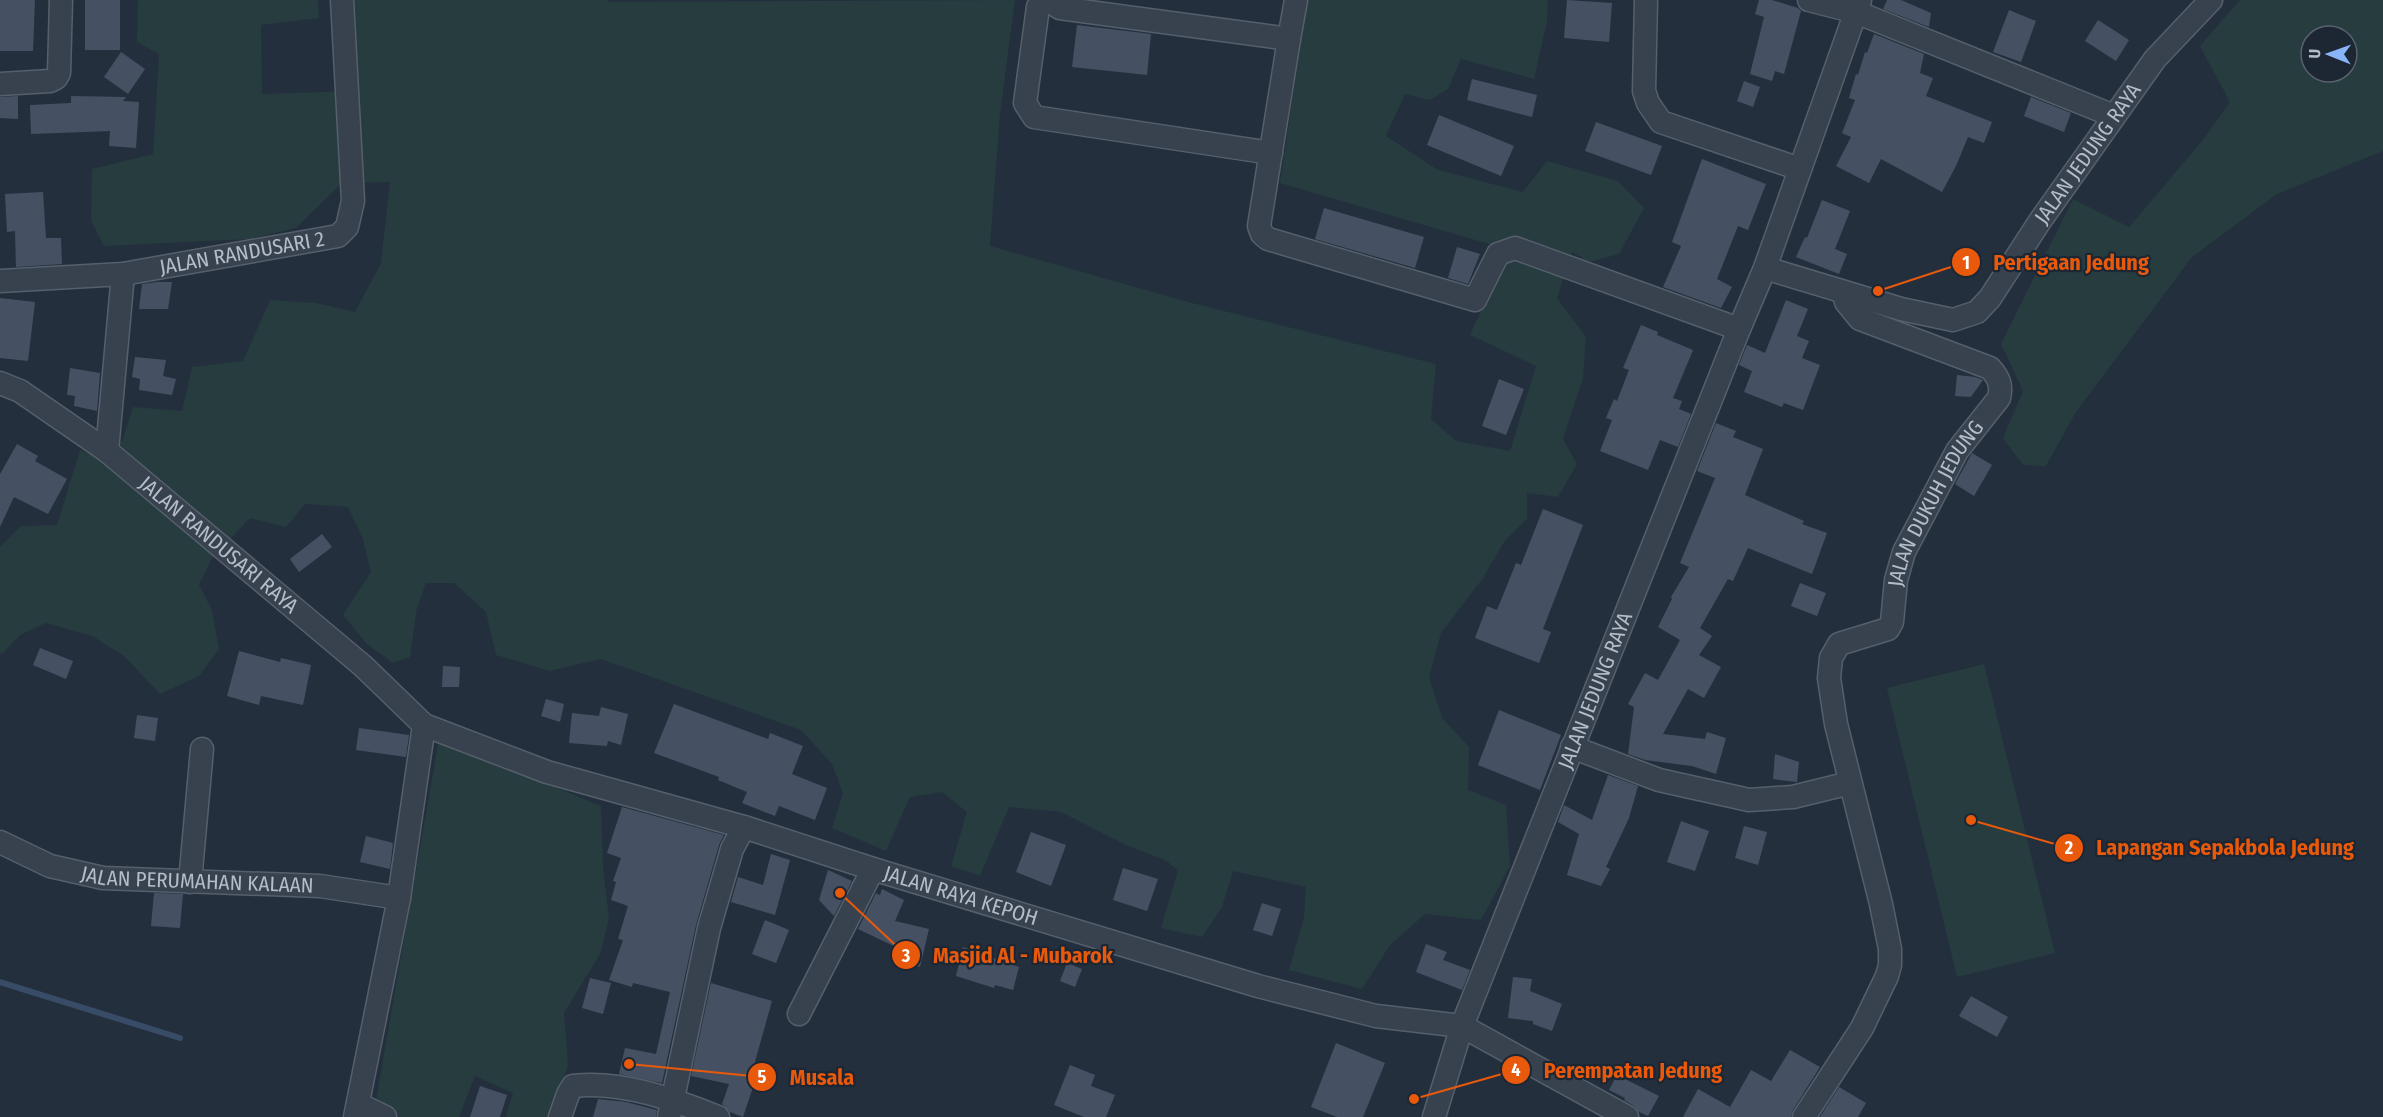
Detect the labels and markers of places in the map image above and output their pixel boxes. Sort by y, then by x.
callout: Pertigaan Jedung [1951,242,2161,282]
callout: Lapangan Sepakbola Jedung [2054,828,2365,868]
callout: Masjid Al - Mubarok [891,935,1125,975]
callout: Perempatan Jedung [1501,1050,1734,1090]
callout: Musala [747,1057,866,1097]

